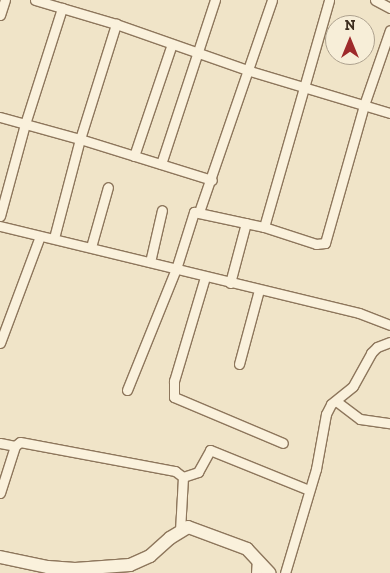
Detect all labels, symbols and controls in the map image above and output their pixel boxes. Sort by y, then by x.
north arrow [325,15,375,65]
text: N [345,17,355,34]

